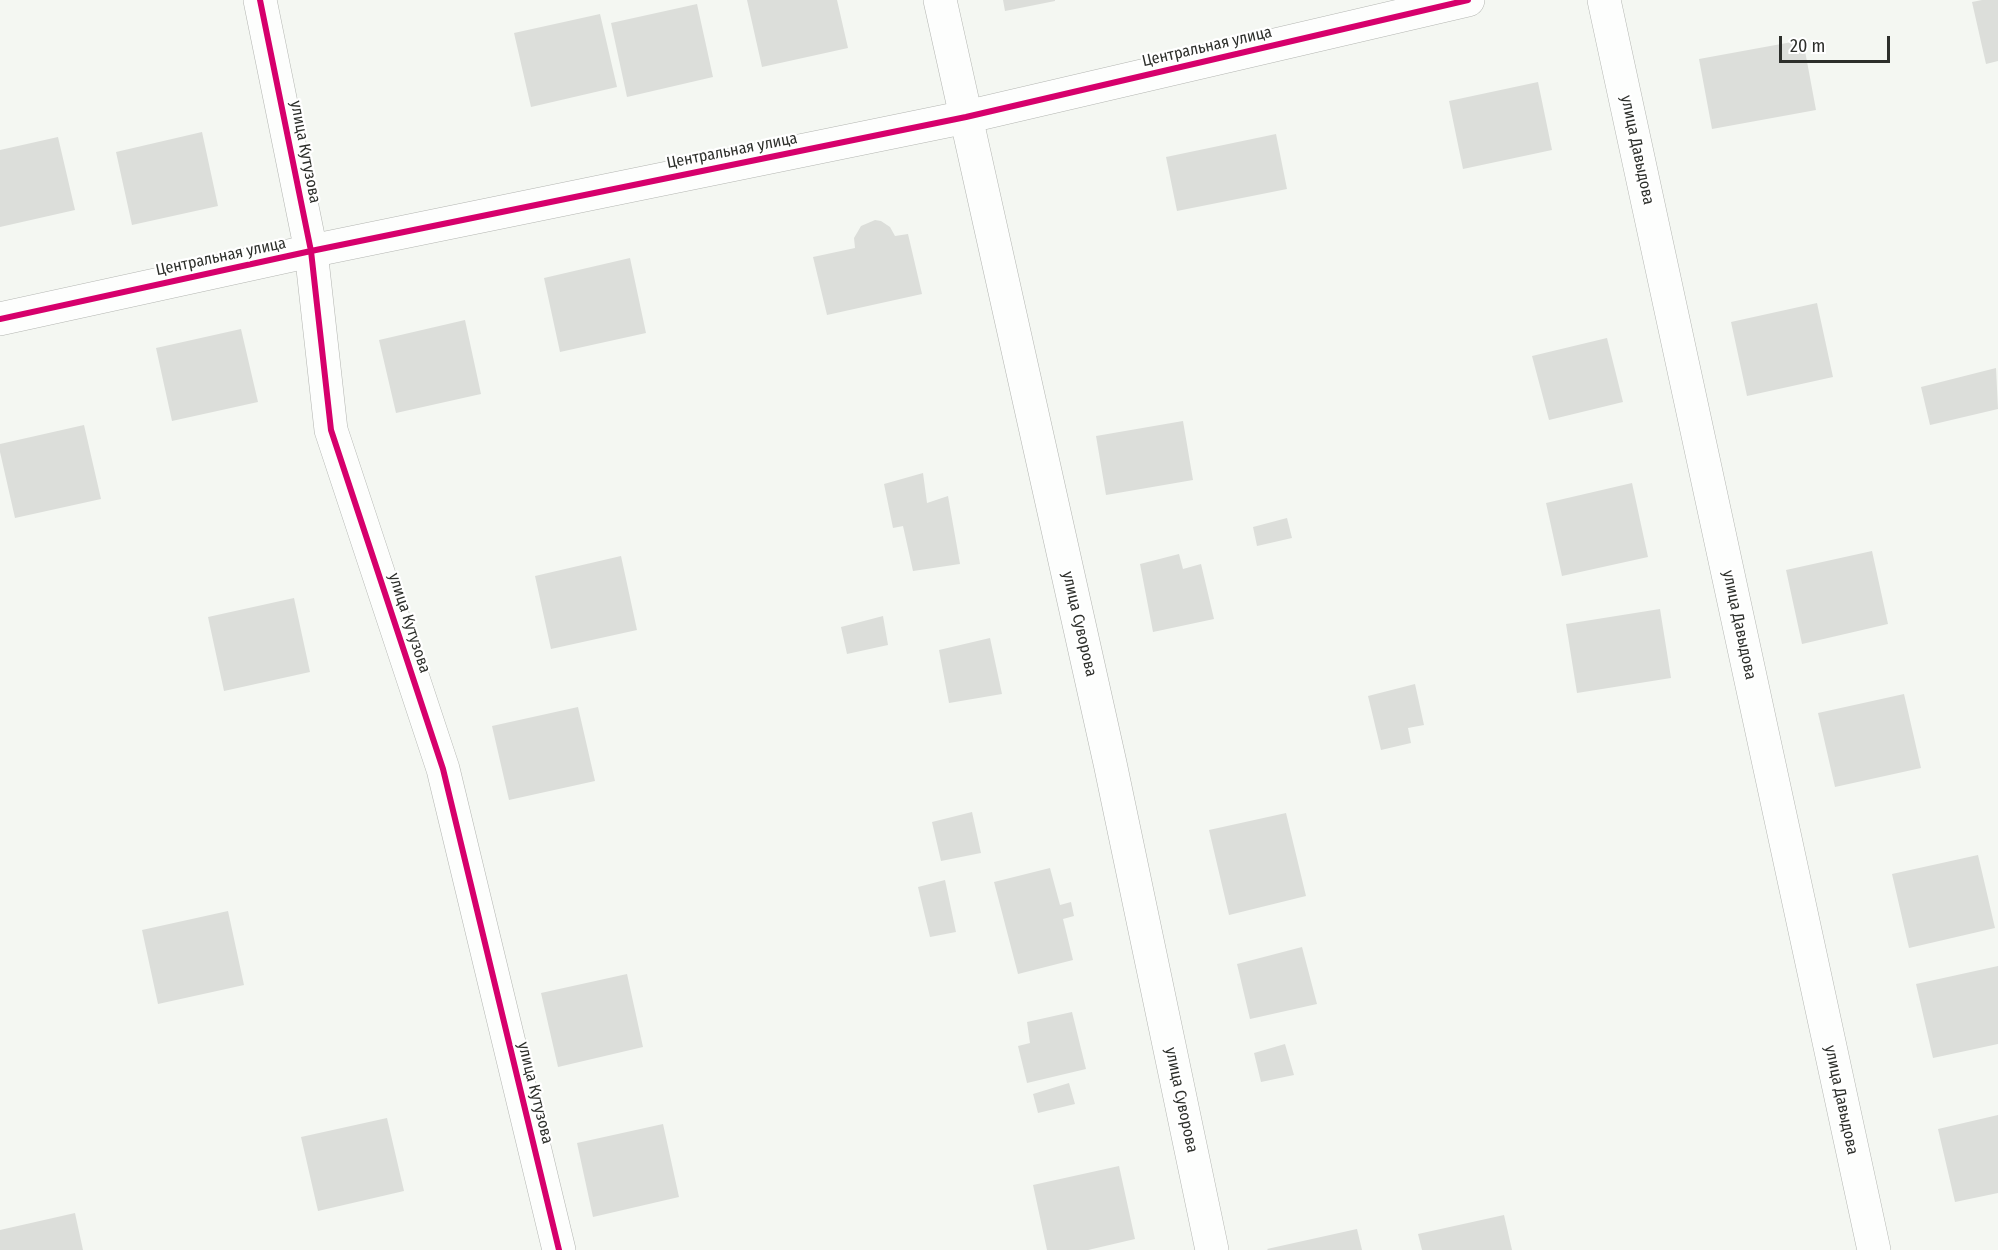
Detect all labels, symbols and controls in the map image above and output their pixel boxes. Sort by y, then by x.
street label: Центральная улица [1140,23,1274,71]
scale bar [1782,24,1893,62]
text: 20 m [1790,35,1825,57]
street label: улица Давыдова [1616,94,1658,206]
street label: улица Кутузова [286,99,324,205]
street label: Центральная улица [665,129,799,173]
street label: Центральная улица [154,234,288,280]
street label: улица Давыдова [1718,569,1760,681]
street label: улица Суворова [1058,570,1100,678]
street label: улица Кутузова [384,571,434,675]
street label: улица Кутузова [513,1040,557,1146]
street label: улица Давыдова [1820,1044,1862,1156]
street label: улица Суворова [1160,1045,1202,1155]

